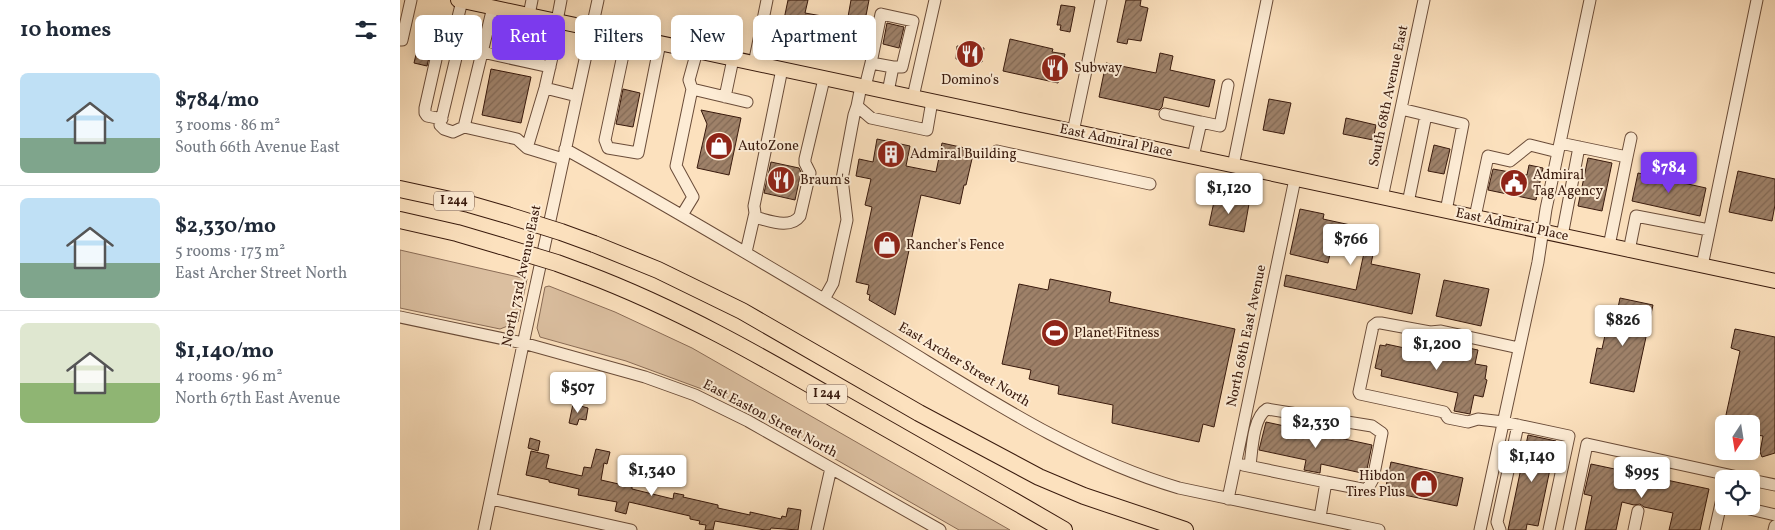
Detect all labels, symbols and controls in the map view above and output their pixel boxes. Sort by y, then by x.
chip: Buy [415,15,482,60]
chip: Rent [492,15,565,60]
chip: Filters [575,15,661,60]
chip: New [671,15,743,60]
chip: Apartment [753,15,876,60]
text: 10 homes [20,16,111,45]
icon: filters [352,16,380,44]
street label: South 68th Avenue East [1365,23,1413,169]
restaurant icon: Domino's [955,39,985,69]
restaurant icon: Subway [1040,53,1070,83]
place label: Subway [1074,59,1123,78]
place label: Domino's [941,71,999,90]
text: $784/mo [175,86,259,115]
icon: home [60,93,120,153]
text: 3 rooms · 86 m² [175,115,280,137]
street label: East Admiral Place [1058,120,1175,162]
shop icon: AutoZone [704,131,734,161]
text: South 66th Avenue East [175,137,340,159]
place label: AutoZone [738,137,799,156]
building icon: Admiral Building [876,139,906,169]
place label: Admiral Building [910,145,1017,164]
pin: $784 [1639,152,1699,194]
text: $784 [1652,157,1686,179]
restaurant icon: Braum's [766,165,796,195]
place label: Admiral Tag Agency [1533,166,1604,201]
public building icon: Admiral Tag Agency [1499,168,1529,198]
place label: Braum's [800,171,850,190]
pin: $1,120 [1188,172,1270,215]
text: $1,120 [1207,178,1251,200]
road number: I 244 [434,192,474,210]
street label: North 73rd Avenue East [498,203,546,349]
street label: East Admiral Place [1454,204,1571,246]
text: $2,330/mo [175,212,276,241]
icon: home [60,218,120,278]
pin: $766 [1321,224,1381,266]
text: $766 [1334,229,1368,251]
shop icon: Rancher's Fence [872,230,902,260]
place label: Rancher's Fence [906,236,1005,255]
text: 5 rooms · 173 m² [175,241,285,263]
text: East Archer Street North [175,263,347,285]
street label: North 68th East Avenue [1223,263,1271,409]
pin: $826 [1593,304,1653,347]
text: $826 [1606,310,1640,332]
street label: East Archer Street North [894,318,1034,412]
sports icon: Planet Fitness [1040,318,1070,348]
place label: Planet Fitness [1074,324,1160,343]
pin: $1,200 [1396,328,1478,371]
text: $1,200 [1413,334,1461,356]
text: $1,140/mo [175,337,274,366]
icon: home [60,343,120,403]
text: 4 rooms · 96 m² [175,366,282,388]
pin: $507 [548,372,608,414]
street label: East Easton Street North [699,375,841,463]
text: $507 [561,377,595,399]
road number: I 244 [807,384,847,404]
text: North 67th East Avenue [175,388,340,410]
pin: $2,330 [1275,406,1357,449]
text: $2,330 [1292,412,1340,434]
north arrow [1715,415,1760,460]
map controls [1715,415,1760,515]
pin: $1,140 [1491,440,1573,483]
text: $1,140 [1509,446,1555,468]
pin: $1,340 [611,454,693,497]
pin: $995 [1612,456,1672,499]
text: $1,340 [628,460,676,482]
text: $995 [1625,462,1659,484]
place label: Hibdon Tires Plus [1346,467,1405,502]
shop icon: Hibdon Tires Plus [1409,469,1439,499]
button: locate [1715,470,1760,515]

